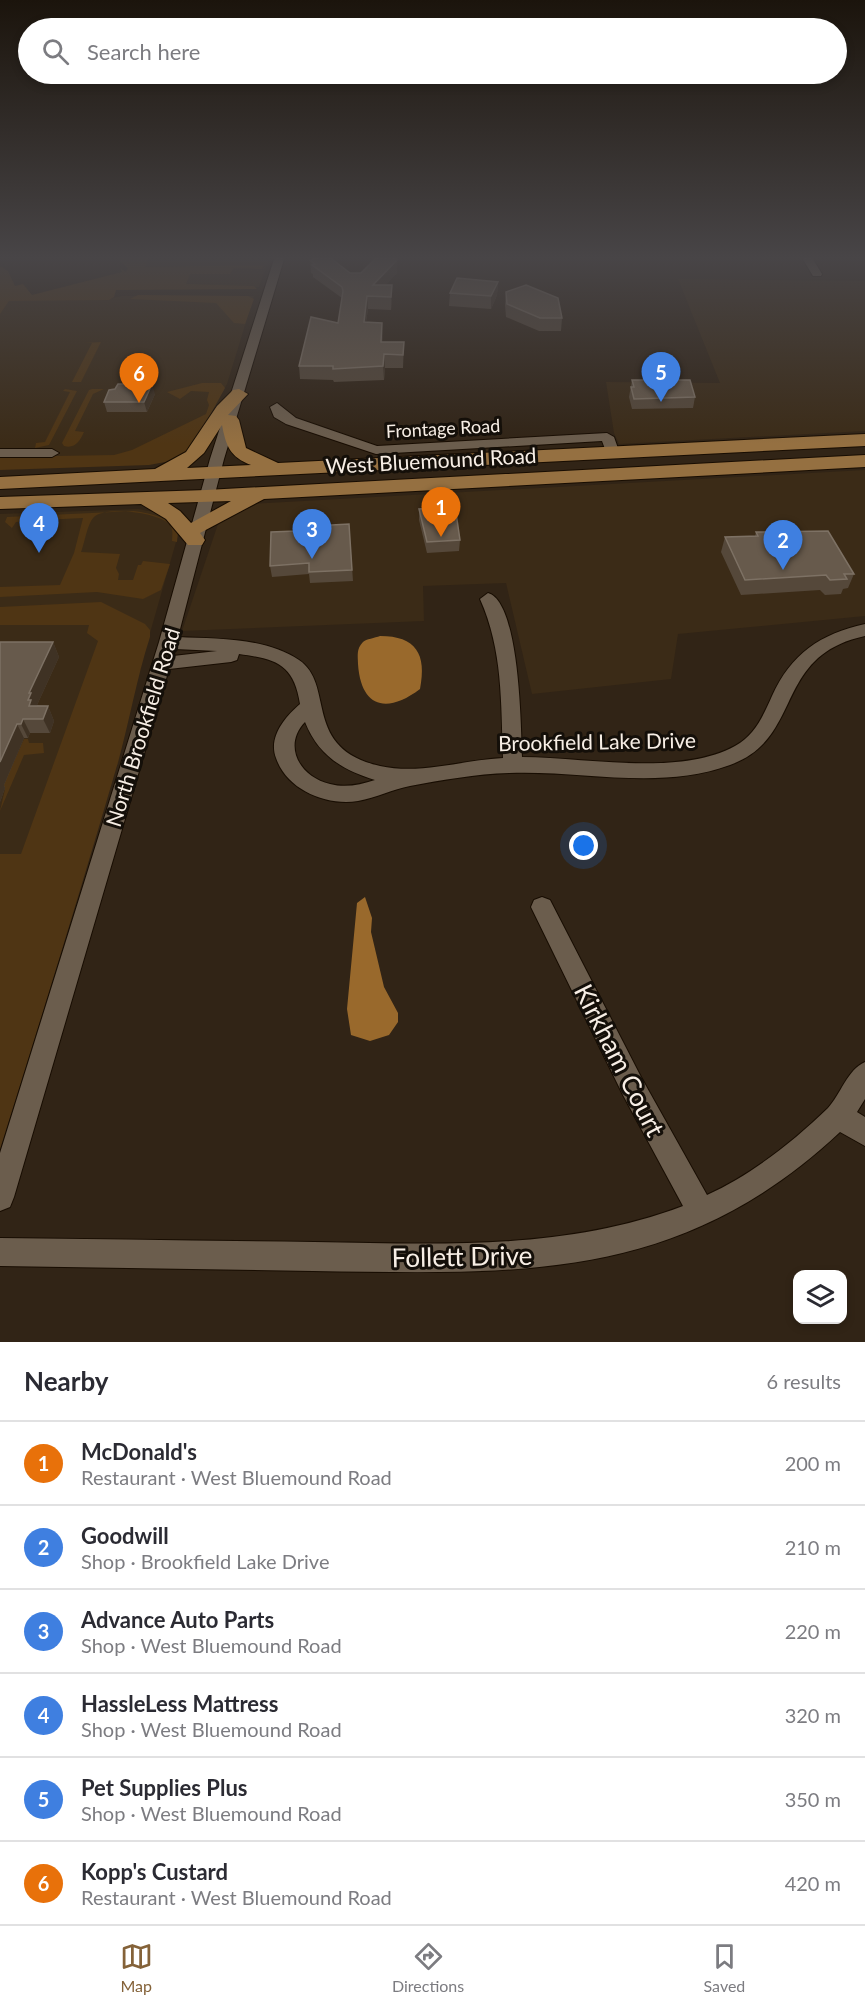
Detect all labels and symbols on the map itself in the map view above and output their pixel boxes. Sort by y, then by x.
pin: 5 [642,352,680,402]
pin: 6 [120,354,158,403]
street label: Frontage Road [385,414,501,442]
street label: West Bluemound Road [325,442,537,478]
pin: 1 [422,488,460,537]
pin: 4 [20,504,58,553]
pin: 3 [292,510,332,559]
pin: 2 [764,520,802,570]
street label: North Brookfield Road [100,625,184,829]
street label: Brookfield Lake Drive [498,727,696,755]
your location [569,831,598,860]
street label: Kirkham Court [568,978,672,1142]
street label: Follett Drive [391,1239,533,1273]

